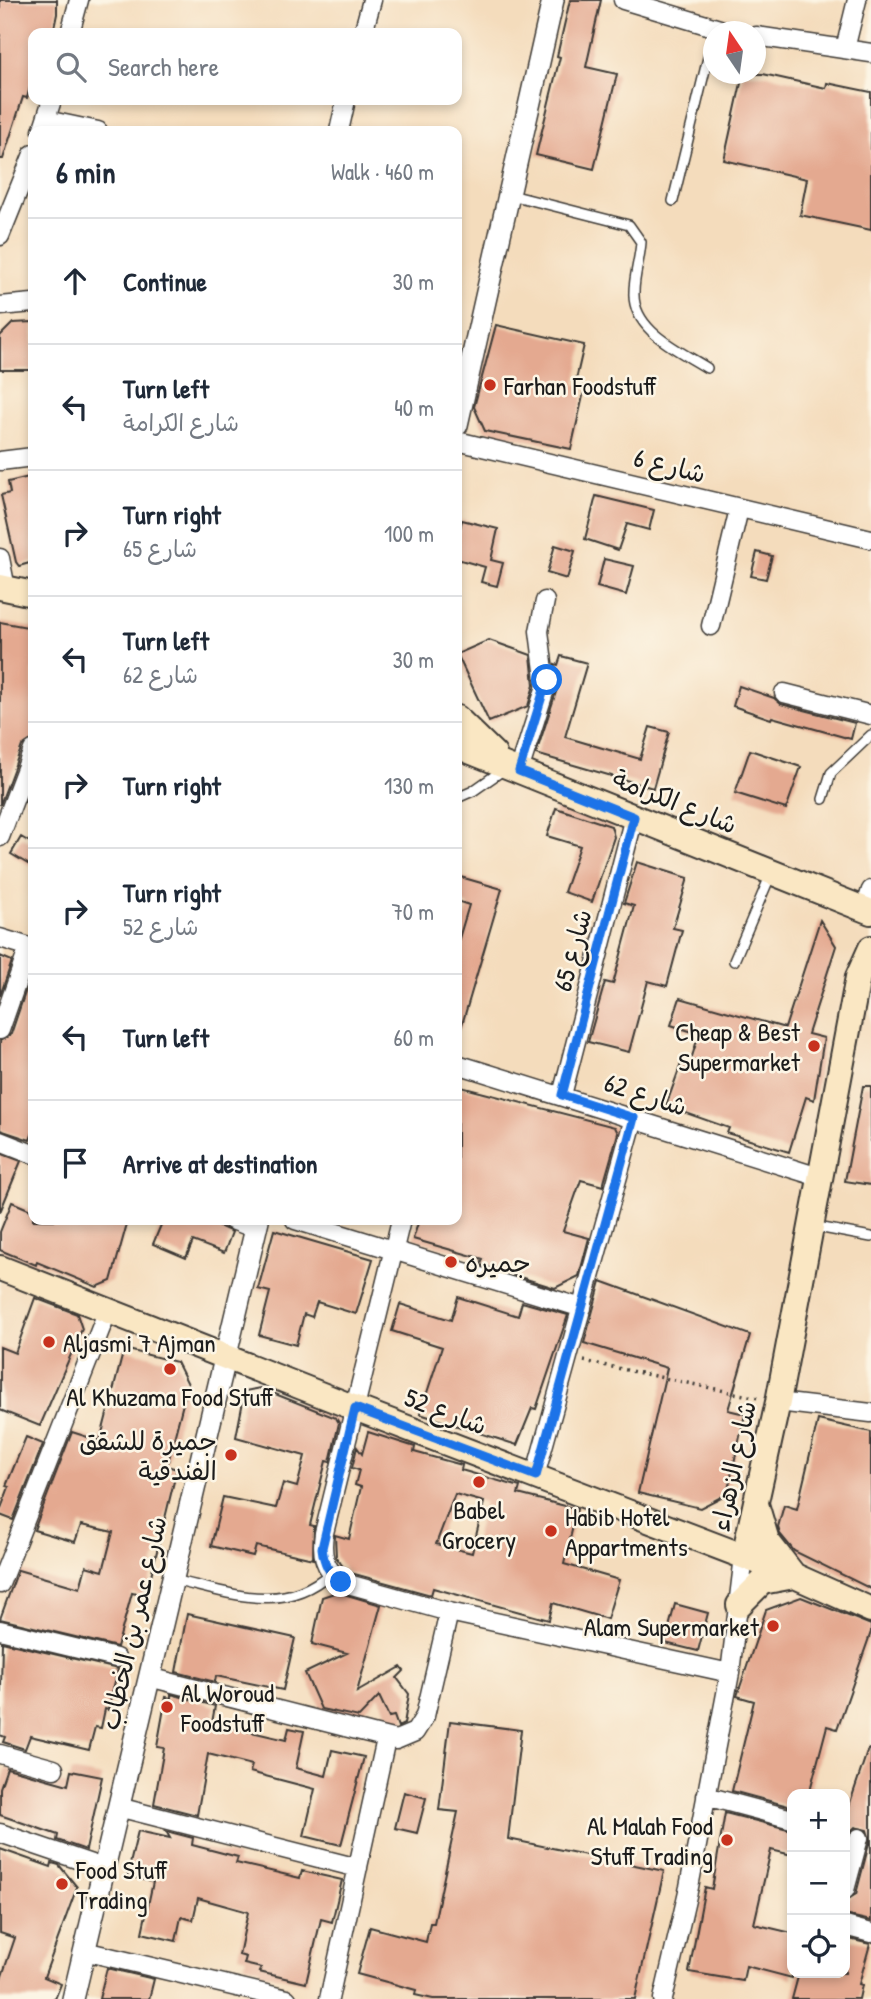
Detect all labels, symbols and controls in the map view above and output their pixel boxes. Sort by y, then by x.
north arrow [703,21,766,84]
search box [28,28,462,105]
icon: search [52,48,90,86]
text: Search here [108,49,219,84]
text: 6 min [56,152,116,192]
text: Walk · 460 m [331,156,434,187]
icon: ahead [56,262,94,300]
text: Continue [123,264,207,299]
text: 30 m [392,266,434,297]
place label: Farhan Foodstuff [503,368,657,403]
text: Turn left [123,371,209,406]
marker: Farhan Foodstuff [482,377,498,393]
icon: left [56,388,94,426]
text: 40 m [394,392,434,423]
text: شارع الكرامة [123,407,239,438]
street label: شارع 6 [630,439,709,492]
text: Turn right [123,497,221,532]
icon: right [56,514,94,552]
text: 100 m [384,518,434,549]
text: شارع 65 [123,533,197,564]
text: Turn left [123,623,209,658]
icon: left [56,640,94,678]
text: 30 m [392,644,434,675]
text: شارع 62 [123,659,198,690]
route start [531,664,562,695]
street label: شارع الكرامة [607,760,742,843]
icon: right [56,766,94,804]
text: Turn right [123,768,221,803]
text: 130 m [384,770,434,801]
text: Turn right [123,875,221,910]
icon: right [56,892,94,930]
text: 70 m [391,896,434,927]
street label: شارع 65 [544,905,601,995]
text: شارع 52 [123,911,199,942]
place label: Cheap & Best Supermarket [675,1014,801,1079]
icon: left [56,1018,94,1056]
text: Turn left [123,1020,209,1055]
text: 60 m [394,1022,434,1053]
marker: Cheap & Best Supermarket [806,1038,822,1054]
street label: شارع 62 [600,1064,692,1125]
icon: arrive [56,1144,94,1182]
text: Arrive at destination [123,1146,318,1181]
place label: جميره [465,1245,531,1280]
marker: جميره [443,1254,459,1270]
place label: Aljasmi 7 Ajman [63,1325,216,1360]
marker: Aljasmi 7 Ajman [41,1334,57,1350]
marker: Al Khuzama Food Stuff [162,1361,178,1377]
place label: Al Khuzama Food Stuff [66,1379,274,1414]
street label: شارع 52 [399,1379,492,1444]
street label: شارع الزهراء [702,1398,765,1535]
place label: جميرة للشقق الفندقية [79,1423,217,1488]
marker: جميرة للشقق الفندقية [223,1447,239,1463]
marker: Babel Grocery [471,1474,487,1490]
place label: Babel Grocery [442,1492,516,1557]
place label: Habib Hotel Appartments [565,1499,688,1564]
street label: شارع عمر بن الخطاب [91,1513,176,1734]
marker: Habib Hotel Appartments [543,1523,559,1539]
route end [325,1566,356,1597]
place label: Alam Supermarket [584,1609,760,1644]
marker: Alam Supermarket [765,1618,781,1634]
place label: Al Woroud Foodstuff [180,1675,274,1740]
marker: Al Woroud Foodstuff [159,1699,175,1715]
map controls [787,1789,850,1978]
button: + [787,1789,850,1852]
place label: Al Malah Food Stuff Trading [587,1808,713,1873]
marker: Al Malah Food Stuff Trading [719,1832,735,1848]
place label: Food Stuff Trading [75,1852,168,1917]
button: − [787,1852,850,1915]
marker: Food Stuff Trading [54,1876,70,1892]
button: locate [787,1915,850,1978]

